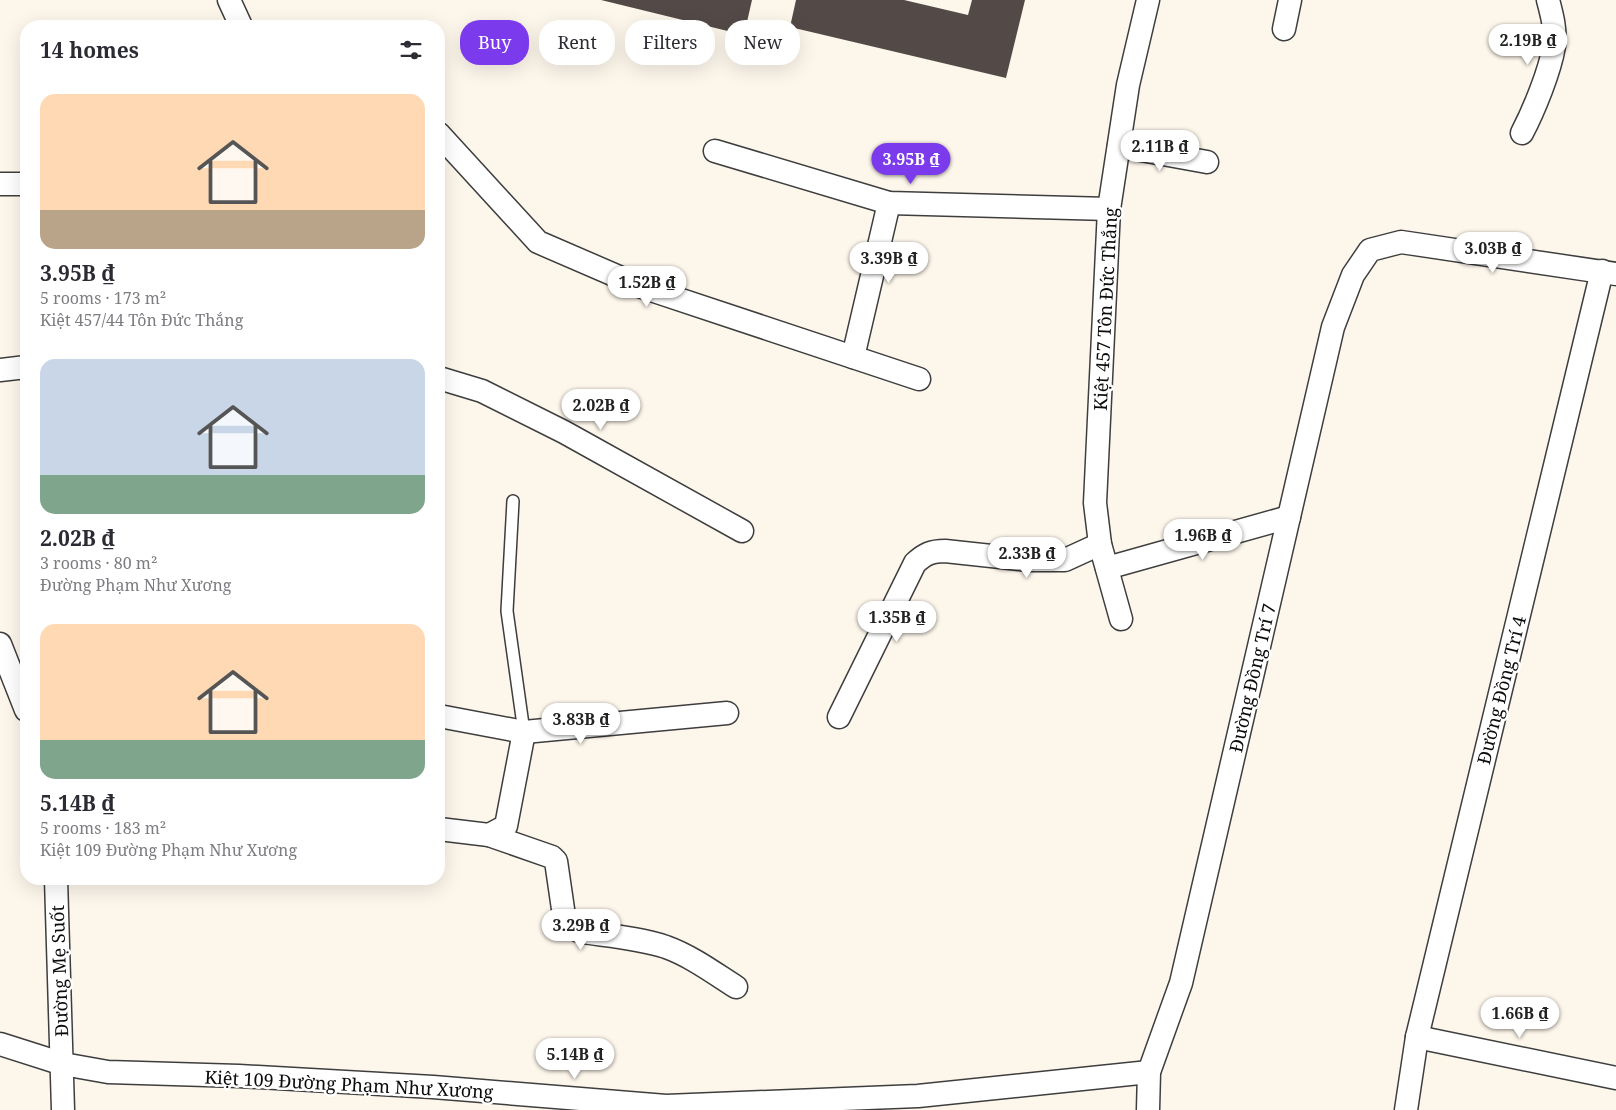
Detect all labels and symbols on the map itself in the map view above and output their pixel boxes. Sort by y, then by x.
pin: 2.19B ₫ [1482,23,1574,66]
pin: 2.11B ₫ [1114,130,1206,172]
pin: 3.95B ₫ [865,142,957,185]
street label: Kiệt 457 Tôn Đức Thắng [1088,207,1122,411]
pin: 3.03B ₫ [1447,232,1539,274]
pin: 3.39B ₫ [843,242,935,284]
pin: 1.52B ₫ [601,266,693,308]
pin: 2.02B ₫ [555,388,647,431]
pin: 1.96B ₫ [1157,518,1249,561]
pin: 2.33B ₫ [981,536,1073,579]
pin: 1.35B ₫ [851,600,943,643]
street label: Đường Đồng Trí 7 [1223,601,1281,755]
street label: Đường Đồng Trí 4 [1471,613,1531,767]
pin: 3.83B ₫ [535,702,627,745]
street label: Đường Mẹ Suốt [45,905,73,1037]
pin: 3.29B ₫ [535,908,627,951]
pin: 1.66B ₫ [1474,996,1566,1039]
pin: 5.14B ₫ [529,1038,621,1080]
street label: Kiệt 109 Đường Phạm Như Xương [204,1064,494,1104]

